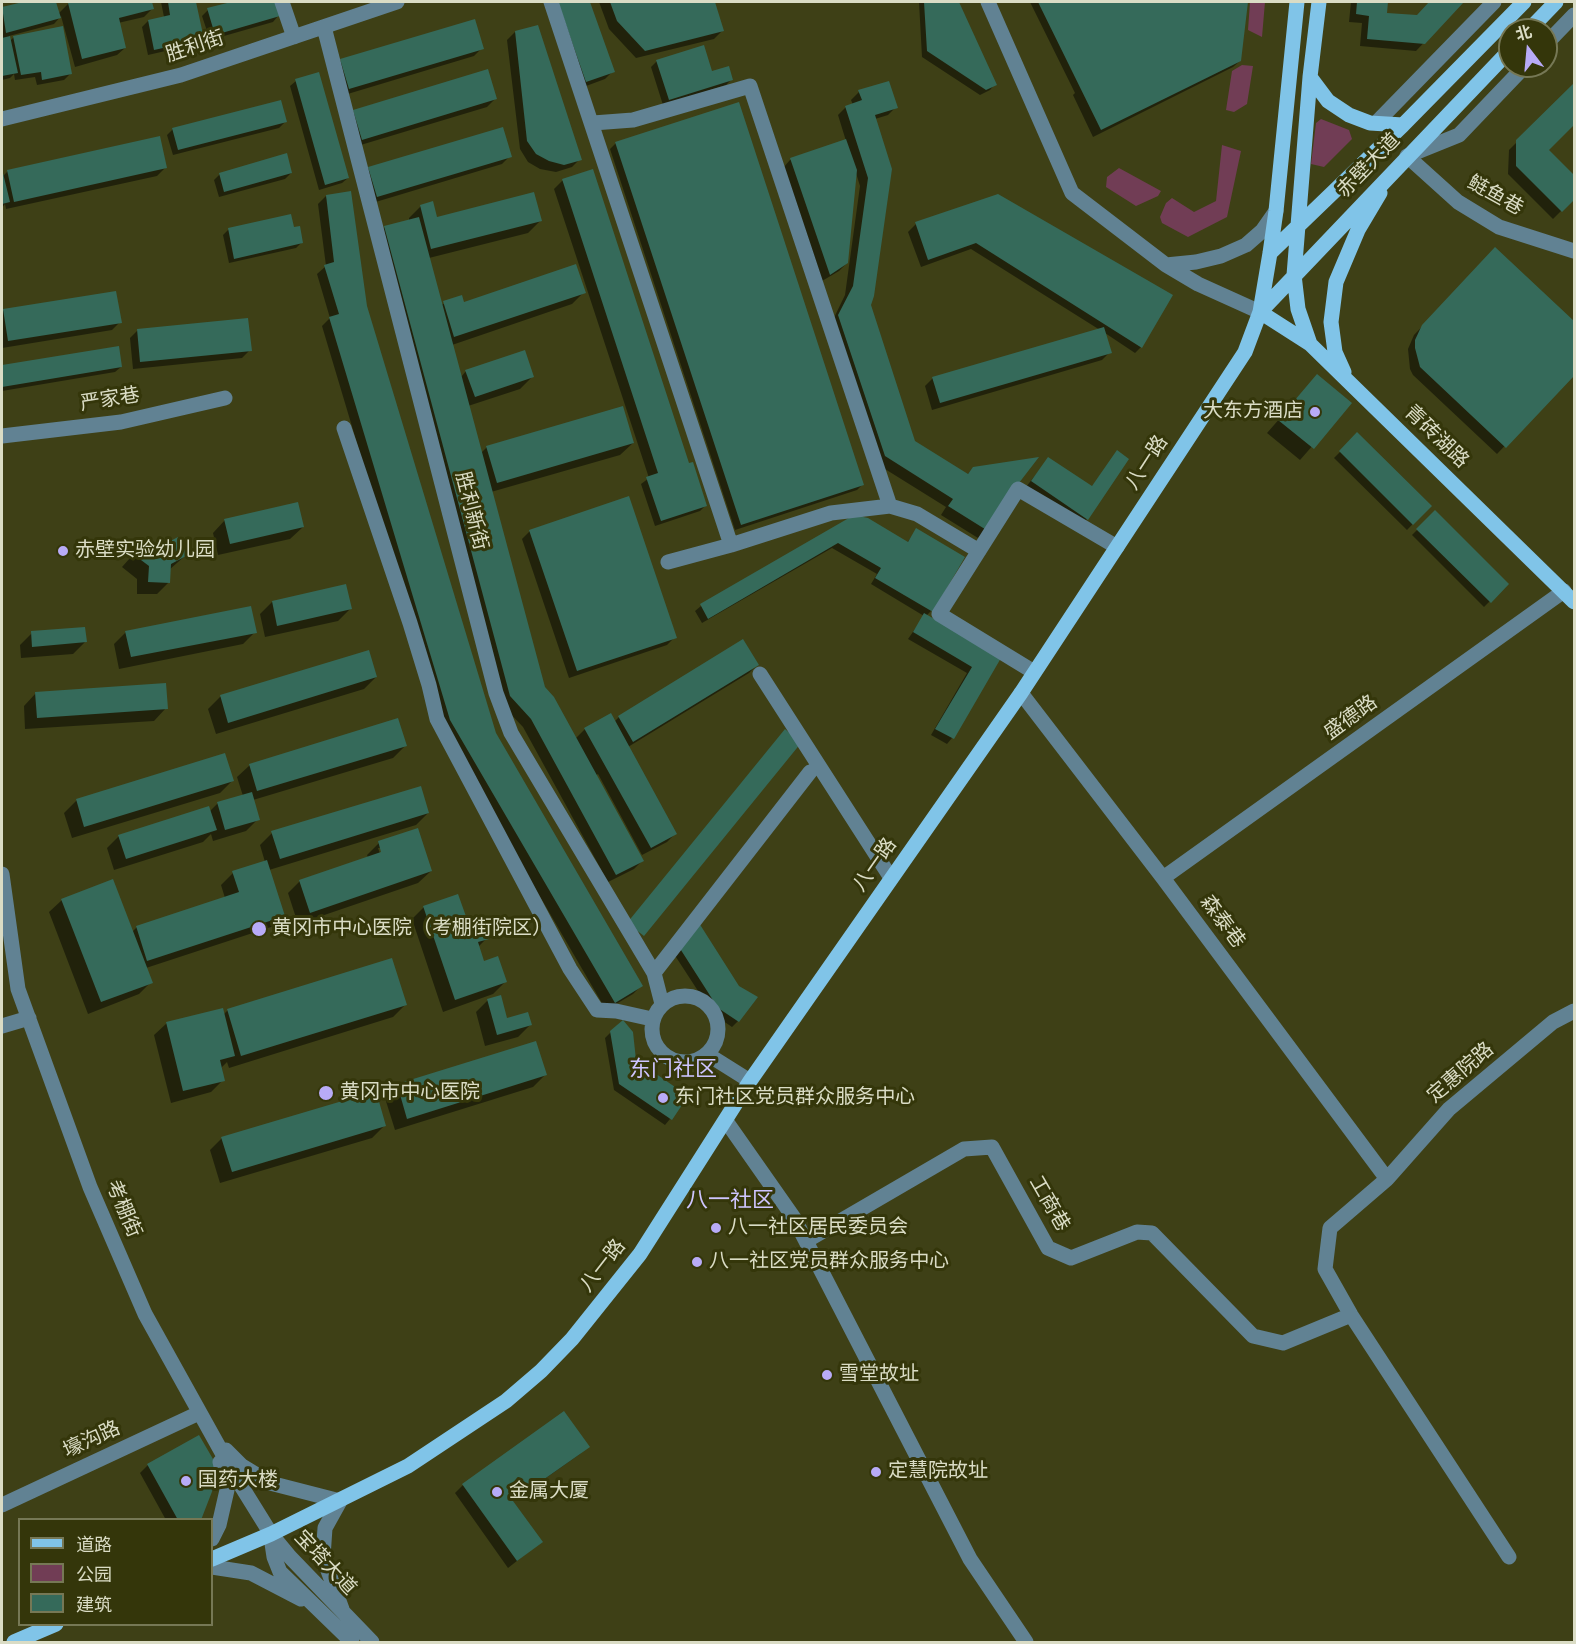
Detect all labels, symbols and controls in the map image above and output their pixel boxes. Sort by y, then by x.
north arrow [1498,18,1558,78]
text: 北 [1513,20,1534,45]
street label: 胜利街 [163,26,227,68]
street label: 赤壁大道 [1333,129,1405,203]
street label: 鲢鱼巷 [1463,171,1527,221]
street label: 严家巷 [78,383,142,417]
place label: 大东方酒店 [1203,400,1303,424]
street label: 青砖湖路 [1399,401,1473,473]
marker: 大东方酒店 [1308,405,1322,419]
street label: 八一路 [1121,431,1173,495]
street label: 胜利新街 [450,469,492,553]
place label: 赤壁实验幼儿园 [75,539,215,563]
marker: 赤壁实验幼儿园 [56,544,70,558]
street label: 盛德路 [1320,691,1382,745]
street label: 八一路 [848,834,902,896]
street label: 森泰巷 [1194,891,1250,953]
place label: 黄冈市中心医院（考棚街院区） [272,917,552,941]
marker: 黄冈市中心医院（考棚街院区） [250,920,268,938]
street label: 定惠院路 [1423,1038,1499,1108]
district label: 东门社区 [629,1057,717,1083]
place label: 黄冈市中心医院 [340,1081,480,1105]
marker: 黄冈市中心医院 [317,1084,335,1102]
place label: 东门社区党员群众服务中心 [675,1086,915,1110]
marker: 东门社区党员群众服务中心 [656,1091,670,1105]
street label: 工商巷 [1024,1172,1074,1236]
street label: 考棚街 [100,1177,146,1241]
district label: 八一社区 [686,1188,774,1214]
place label: 八一社区居民委员会 [728,1216,908,1240]
marker: 八一社区居民委员会 [709,1221,723,1235]
street label: 八一路 [575,1235,631,1297]
place label: 八一社区党员群众服务中心 [709,1250,949,1274]
marker: 八一社区党员群众服务中心 [690,1255,704,1269]
place label: 雪堂故址 [839,1363,919,1387]
marker: 雪堂故址 [820,1368,834,1382]
street label: 壕沟路 [60,1416,124,1464]
place label: 定慧院故址 [888,1460,988,1484]
marker: 定慧院故址 [869,1465,883,1479]
place label: 国药大楼 [198,1469,278,1493]
marker: 国药大楼 [179,1474,193,1488]
place label: 金属大厦 [509,1480,589,1504]
marker: 金属大厦 [490,1485,504,1499]
legend [18,1518,213,1626]
street label: 宝塔大道 [289,1526,361,1600]
text: 道路 [76,1532,112,1557]
text: 公园 [76,1562,112,1587]
text: 建筑 [76,1592,112,1617]

